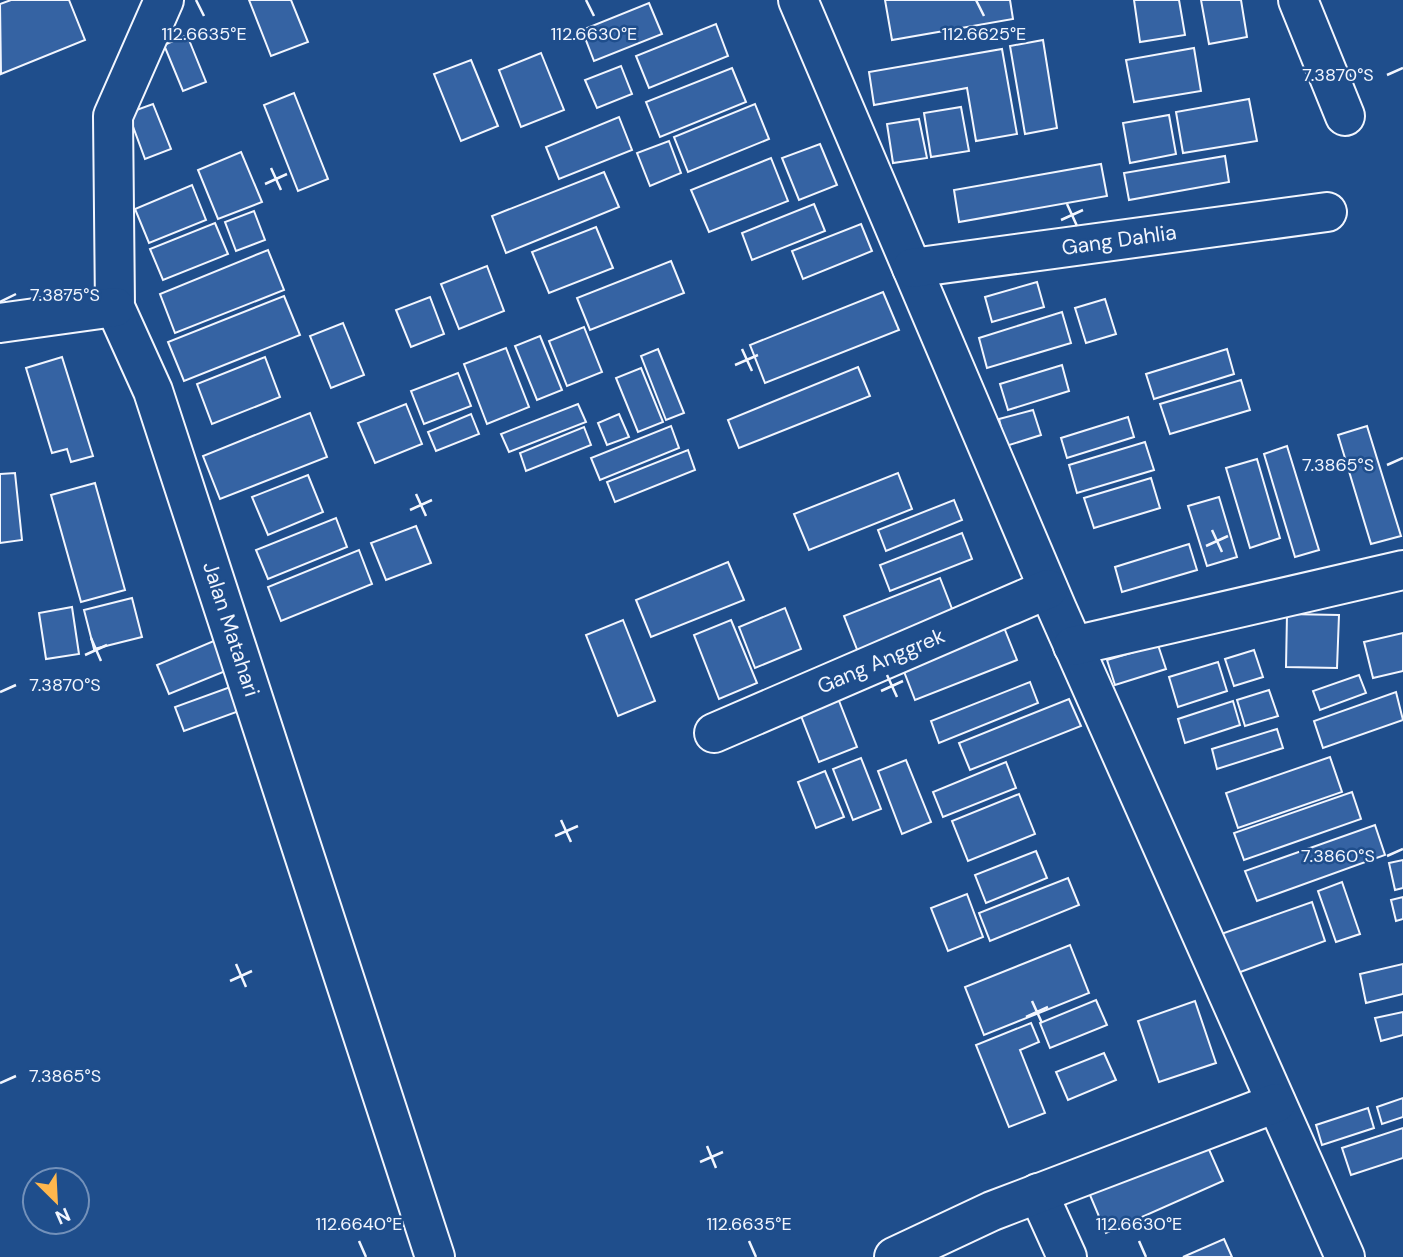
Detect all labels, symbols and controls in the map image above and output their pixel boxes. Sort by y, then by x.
text: 112.6635°E [161,22,247,46]
text: 112.6630°E [551,22,637,46]
text: 112.6625°E [942,22,1026,46]
text: 7.3870°S [1302,63,1374,87]
street label: Gang Dahlia [1060,218,1178,262]
text: 7.3875°S [30,283,100,307]
text: 7.3865°S [1302,453,1374,477]
street label: Jalan Matahari [196,558,266,700]
street label: Gang Anggrek [813,621,949,700]
text: 7.3870°S [29,673,101,697]
text: 7.3860°S [1301,844,1375,868]
text: 7.3865°S [29,1064,101,1088]
north arrow [21,1166,91,1236]
text: N [51,1202,74,1230]
text: 112.6640°E [316,1212,402,1236]
text: 112.6635°E [706,1212,792,1236]
text: 112.6630°E [1096,1212,1182,1236]

